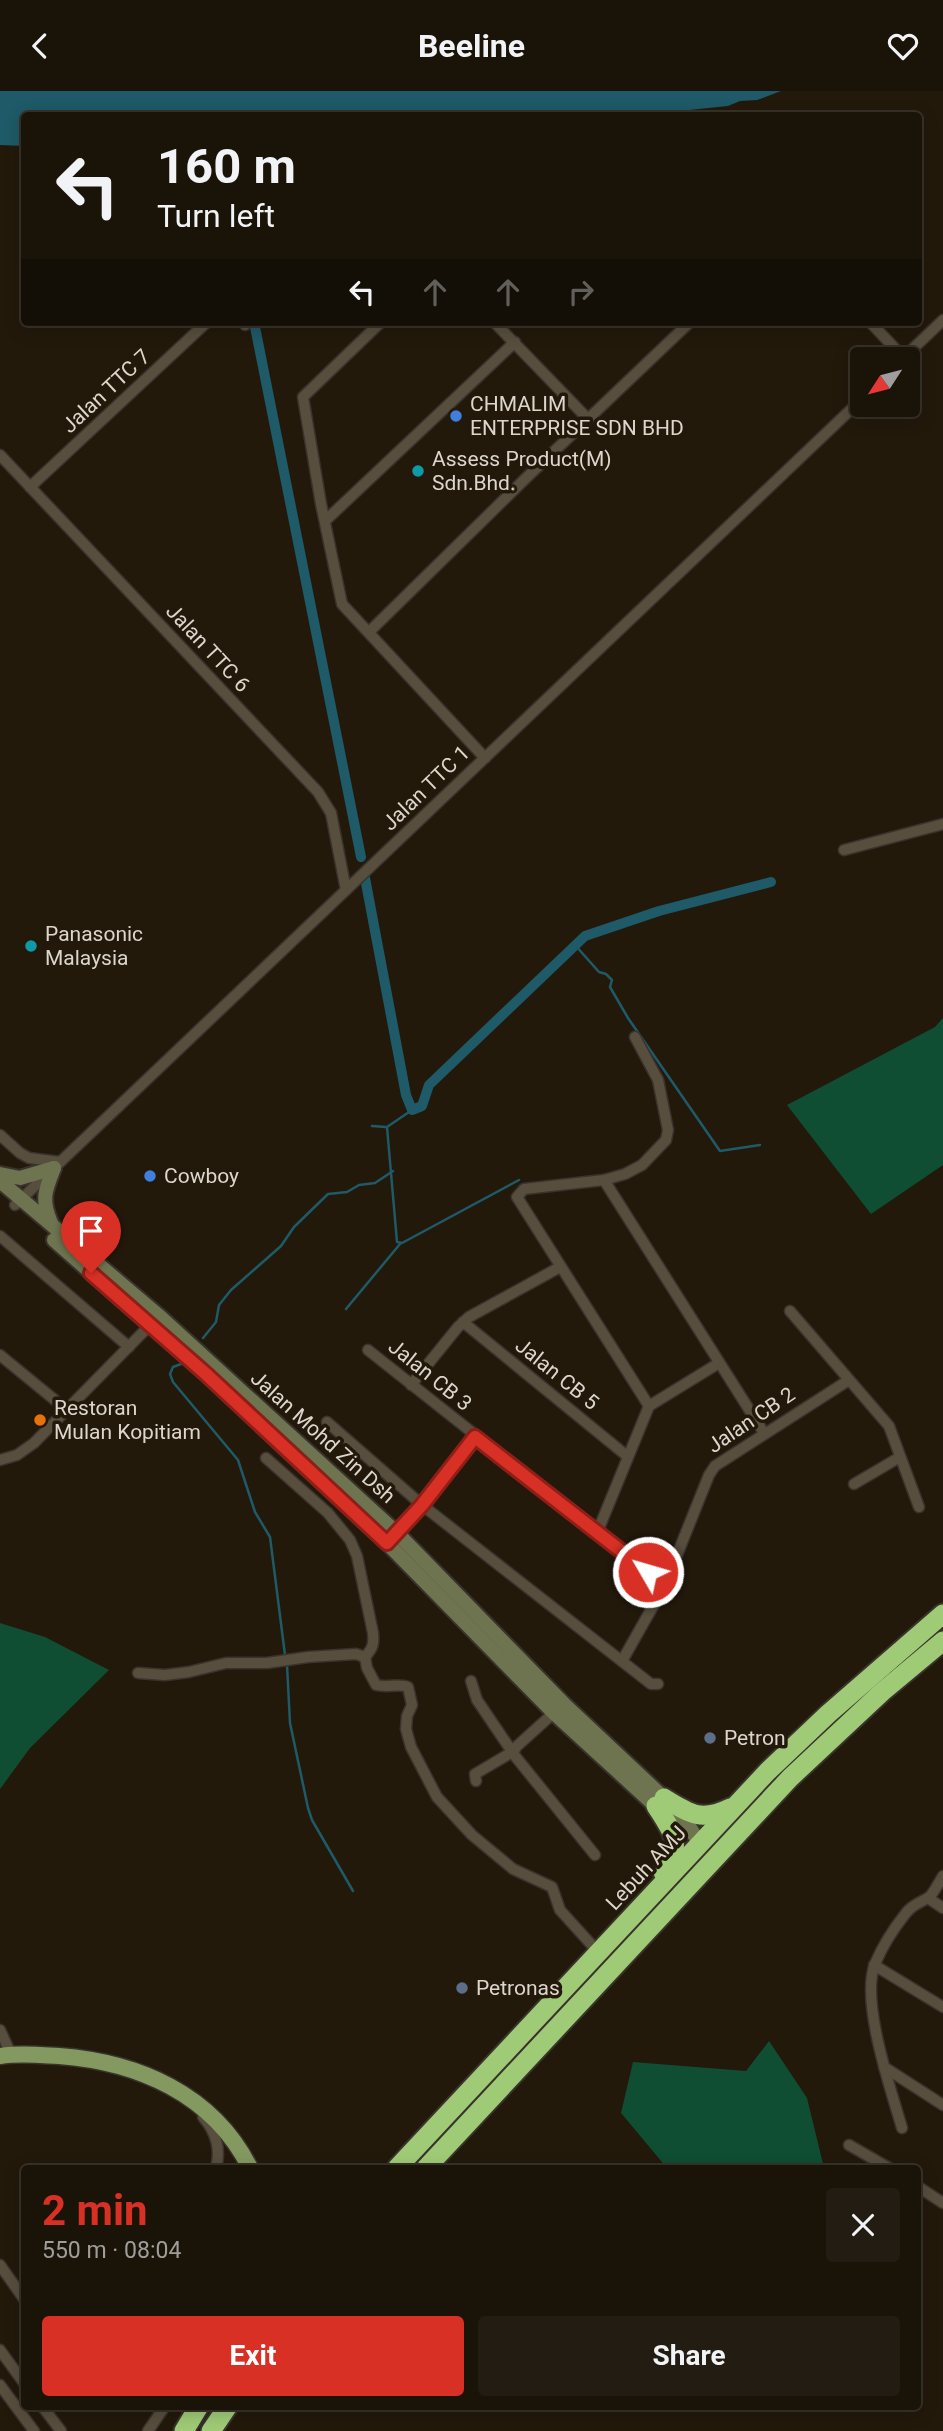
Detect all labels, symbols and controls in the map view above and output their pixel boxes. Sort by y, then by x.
icon: back [21,27,59,65]
text: Beeline [418,27,525,65]
icon: heart [884,27,922,65]
text: 160 m [157,138,296,195]
icon: left [42,140,133,231]
text: Turn left [157,197,275,235]
icon: left [343,273,381,311]
icon: ahead [416,273,454,311]
icon: ahead [489,273,527,311]
icon: right [562,273,600,311]
street label: Jalan TTC 7 [57,344,155,438]
north arrow [850,347,920,417]
map controls [850,347,920,417]
place label: CHMALIM ENTERPRISE SDN BHD [470,392,684,440]
marker: CHMALIM ENTERPRISE SDN BHD [448,408,464,424]
place label: Assess Product(M) Sdn.Bhd. [432,447,612,495]
marker: Assess Product(M) Sdn.Bhd. [410,463,426,479]
street label: Jalan TTC 6 [161,599,255,697]
street label: Jalan TTC 1 [378,741,474,835]
place label: Panasonic Malaysia [45,922,143,970]
marker: Panasonic Malaysia [23,938,39,954]
place label: Cowboy [164,1164,239,1188]
marker: Cowboy [142,1168,158,1184]
pin [61,1201,121,1273]
icon: arrive [72,1212,110,1250]
street label: Jalan CB 5 [511,1333,603,1415]
street label: Jalan CB 3 [384,1334,476,1416]
street label: Jalan Mohd Zin Dsh [246,1366,400,1508]
street label: Jalan CB 2 [703,1382,799,1458]
place label: Restoran Mulan Kopitiam [54,1396,201,1444]
marker: Restoran Mulan Kopitiam [32,1412,48,1428]
position arrow [611,1535,685,1609]
place label: Petron [724,1726,786,1750]
marker: Petron [702,1730,718,1746]
street label: Lebuh AMJ [601,1821,691,1915]
place label: Petronas [476,1976,560,2000]
marker: Petronas [454,1980,470,1996]
text: 2 min [42,2186,148,2235]
button: close [826,2188,900,2262]
text: 550 m · 08:04 [42,2237,181,2264]
button: Exit [42,2316,464,2396]
button: Share [478,2316,900,2396]

